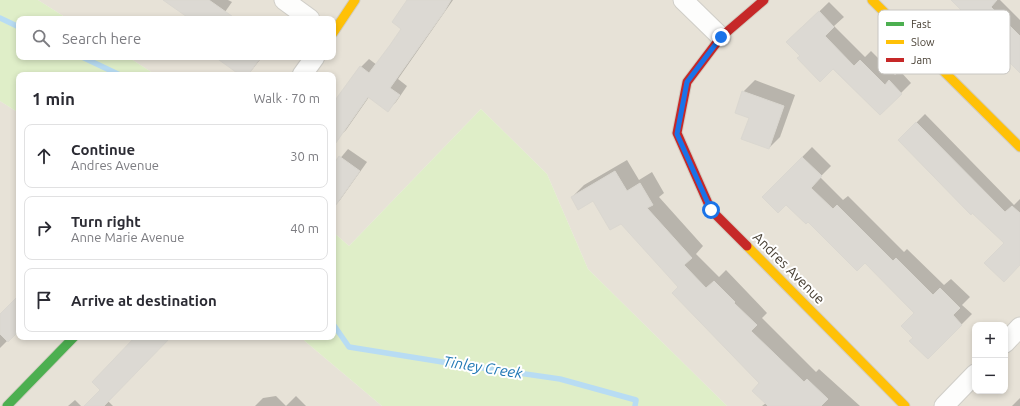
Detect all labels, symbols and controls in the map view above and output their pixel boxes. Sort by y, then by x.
legend [878,10,1010,74]
search box [16,16,336,60]
text: Fast [911,18,932,30]
icon: search [30,27,52,49]
route end [712,28,730,46]
text: Search here [62,30,141,47]
text: Slow [911,36,935,48]
text: Jam [911,54,932,66]
text: 1 min [32,89,75,108]
text: Walk · 70 m [254,91,320,105]
text: Continue [71,141,135,158]
icon: ahead [33,145,55,167]
text: 30 m [290,149,319,163]
text: Andres Avenue [71,158,159,172]
route start [702,201,720,219]
text: Turn right [71,213,141,230]
icon: right [33,217,55,239]
text: 40 m [290,221,319,235]
street label: Andres Avenue [750,229,828,307]
text: Anne Marie Avenue [71,230,184,244]
icon: arrive [33,289,55,311]
text: Arrive at destination [71,292,217,309]
map controls [972,322,1008,394]
button: + [972,322,1008,358]
water label: Tinley Creek [442,352,524,382]
button: − [972,358,1008,394]

